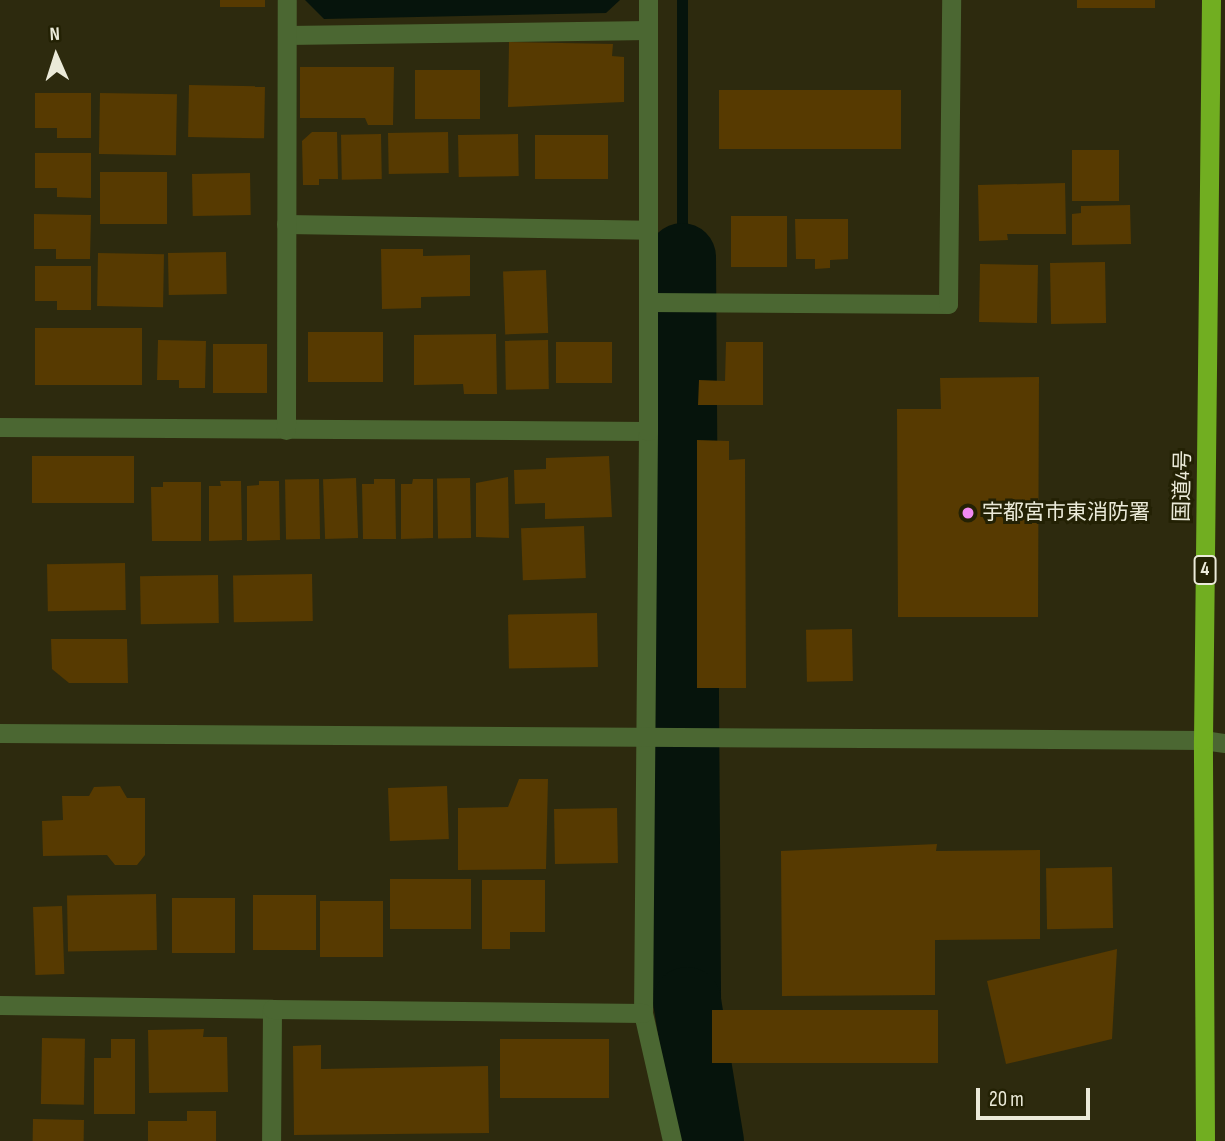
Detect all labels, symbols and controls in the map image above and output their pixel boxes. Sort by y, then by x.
north arrow [21,21,91,91]
text: N [49,23,61,46]
street label: 国道4号 [1170,450,1196,522]
place label: 宇都宮市東消防署 [982,500,1150,526]
marker: 宇都宮市東消防署 [960,505,976,521]
road number: 4 [1193,554,1217,586]
scale bar [980,1074,1094,1118]
text: 20 m [989,1087,1024,1112]

